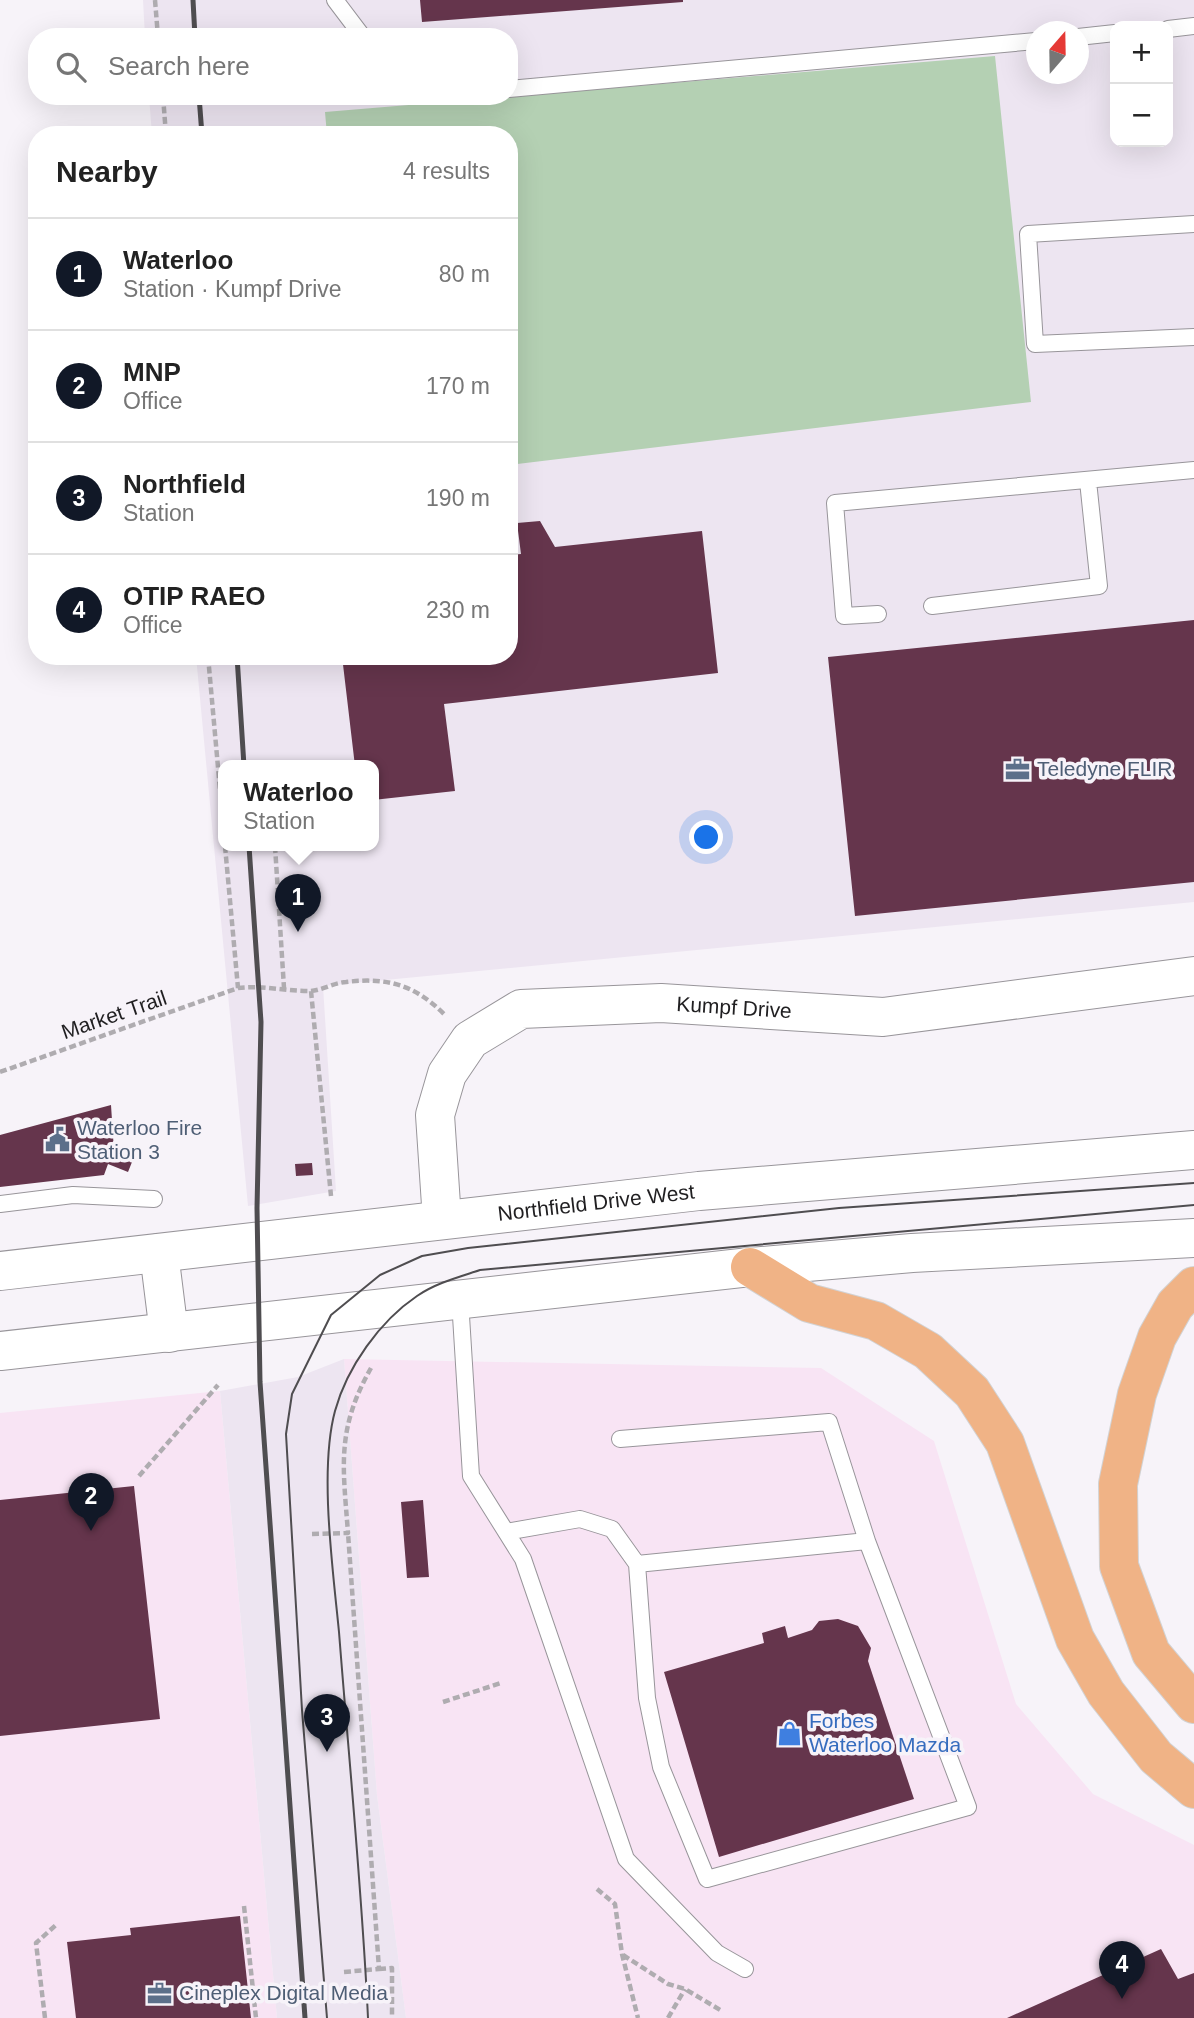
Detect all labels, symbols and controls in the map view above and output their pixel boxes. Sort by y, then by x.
north arrow [1026,21,1089,84]
map controls [1110,21,1173,147]
button: + [1110,21,1173,84]
search box [28,28,518,105]
icon: search [52,48,90,86]
text: Search here [108,51,250,81]
button: − [1110,84,1173,147]
text: Nearby [56,155,158,188]
text: 4 results [403,158,490,184]
text: Waterloo [123,245,233,275]
text: 1 [73,261,85,287]
text: 80 m [439,261,490,287]
text: Station · Kumpf Drive [123,276,342,302]
text: MNP [123,357,181,387]
text: 2 [73,373,85,399]
text: 170 m [426,373,490,399]
text: Office [123,388,183,414]
text: Northfield [123,469,246,499]
text: 3 [73,485,85,511]
text: 190 m [426,485,490,511]
text: Station [123,500,195,526]
text: OTIP RAEO [123,581,266,611]
text: 4 [73,597,85,623]
text: 230 m [426,597,490,623]
text: Office [123,612,183,638]
office icon: Teledyne FLIR [1003,755,1031,783]
place label: Teledyne FLIR [1037,757,1172,780]
popup [218,760,379,851]
text: Waterloo [243,777,354,807]
text: Station [243,808,315,834]
your location [689,820,723,854]
pin: 1 [275,874,321,932]
street label: Market Trail [58,986,169,1043]
street label: Kumpf Drive [676,992,792,1022]
place label: Waterloo Fire Station 3 [77,1116,202,1163]
public building icon: Waterloo Fire Station 3 [43,1126,71,1154]
street label: Northfield Drive West [496,1180,696,1225]
pin: 2 [68,1473,114,1531]
pin: 3 [304,1694,350,1752]
place label: Forbes Waterloo Mazda [809,1709,961,1756]
shop icon: Forbes Waterloo Mazda [775,1719,803,1747]
pin: 4 [1099,1941,1145,1999]
office icon: Cineplex Digital Media [145,1979,173,2007]
place label: Cineplex Digital Media [179,1981,388,2004]

